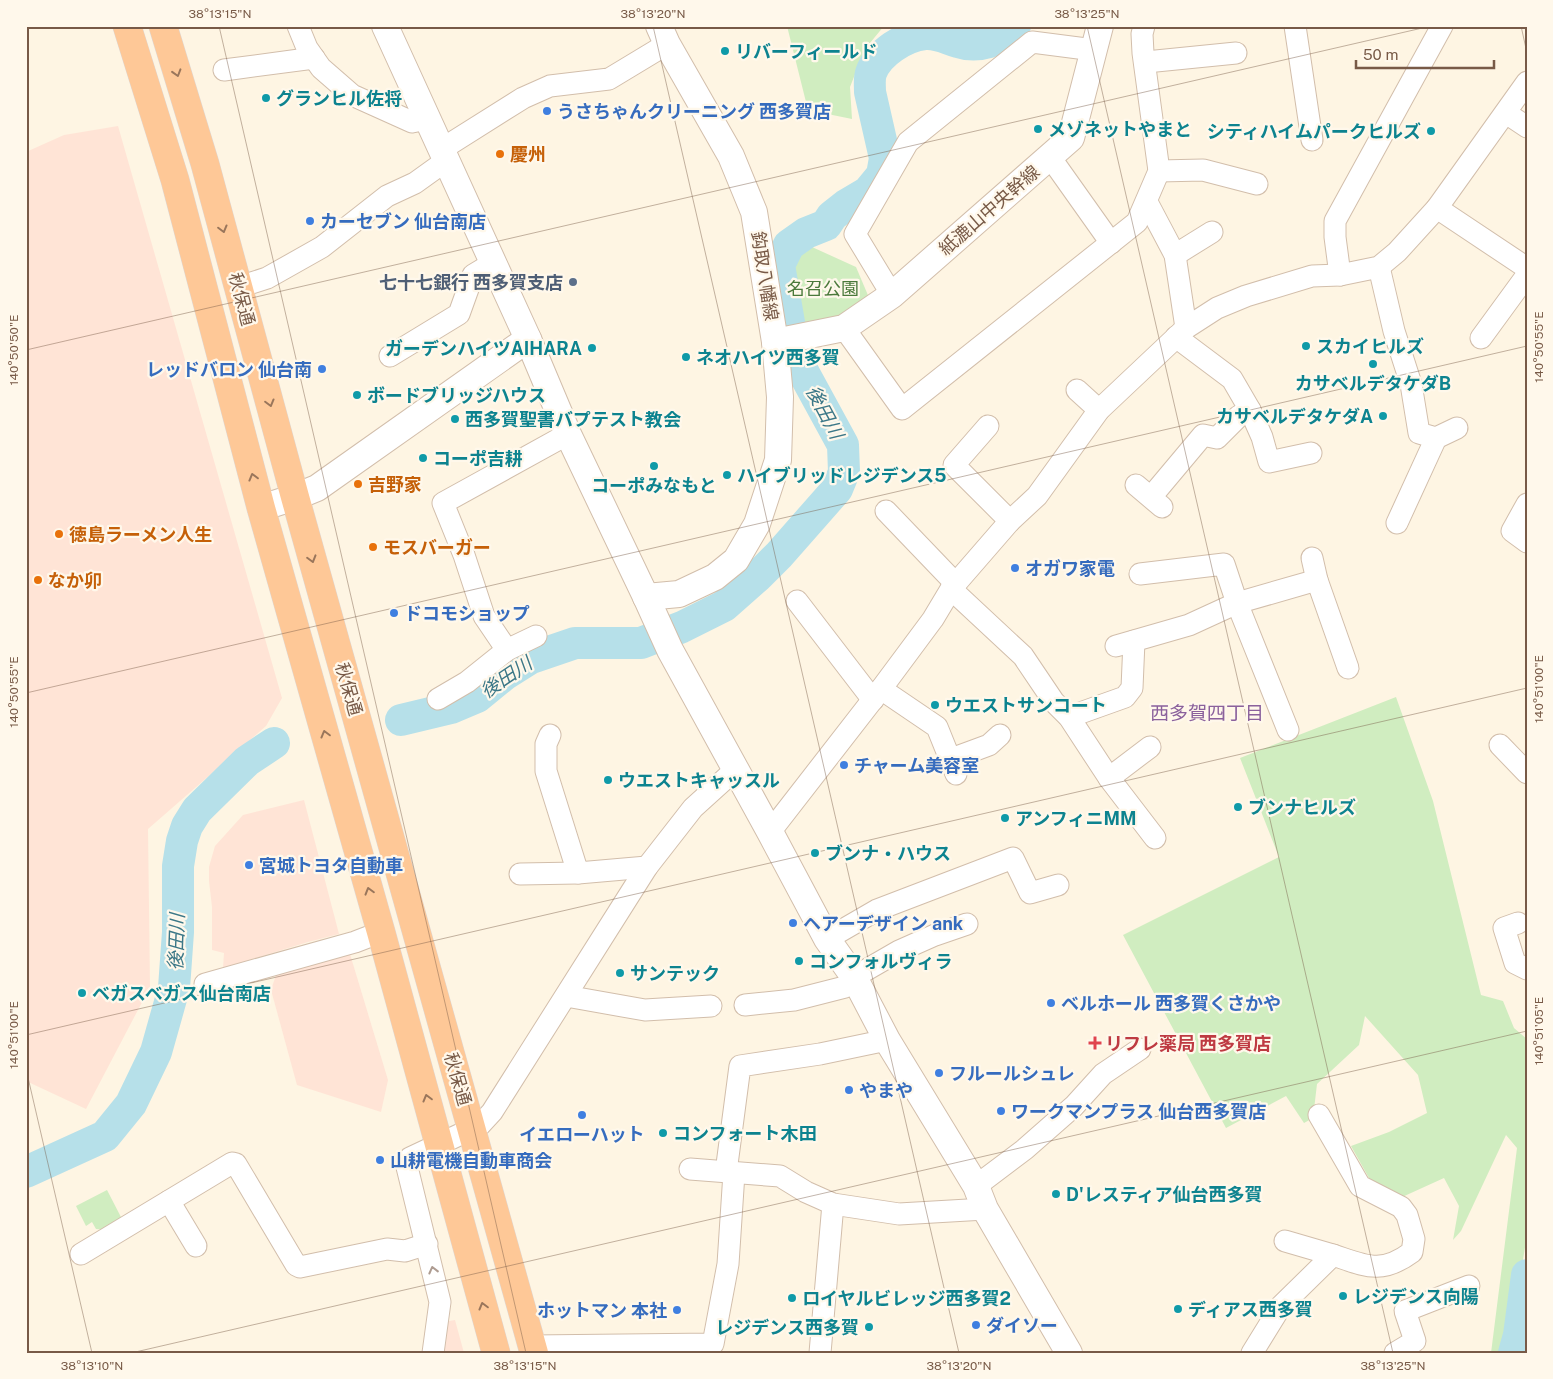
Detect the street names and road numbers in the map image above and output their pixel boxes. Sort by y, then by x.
street label: 紙漉山中央幹線 [935,161,1043,259]
street label: 鈎取八幡線 [748,230,782,322]
street label: 秋保通 [225,270,259,328]
street label: 秋保通 [331,660,367,718]
street label: 秋保通 [440,1050,476,1108]

